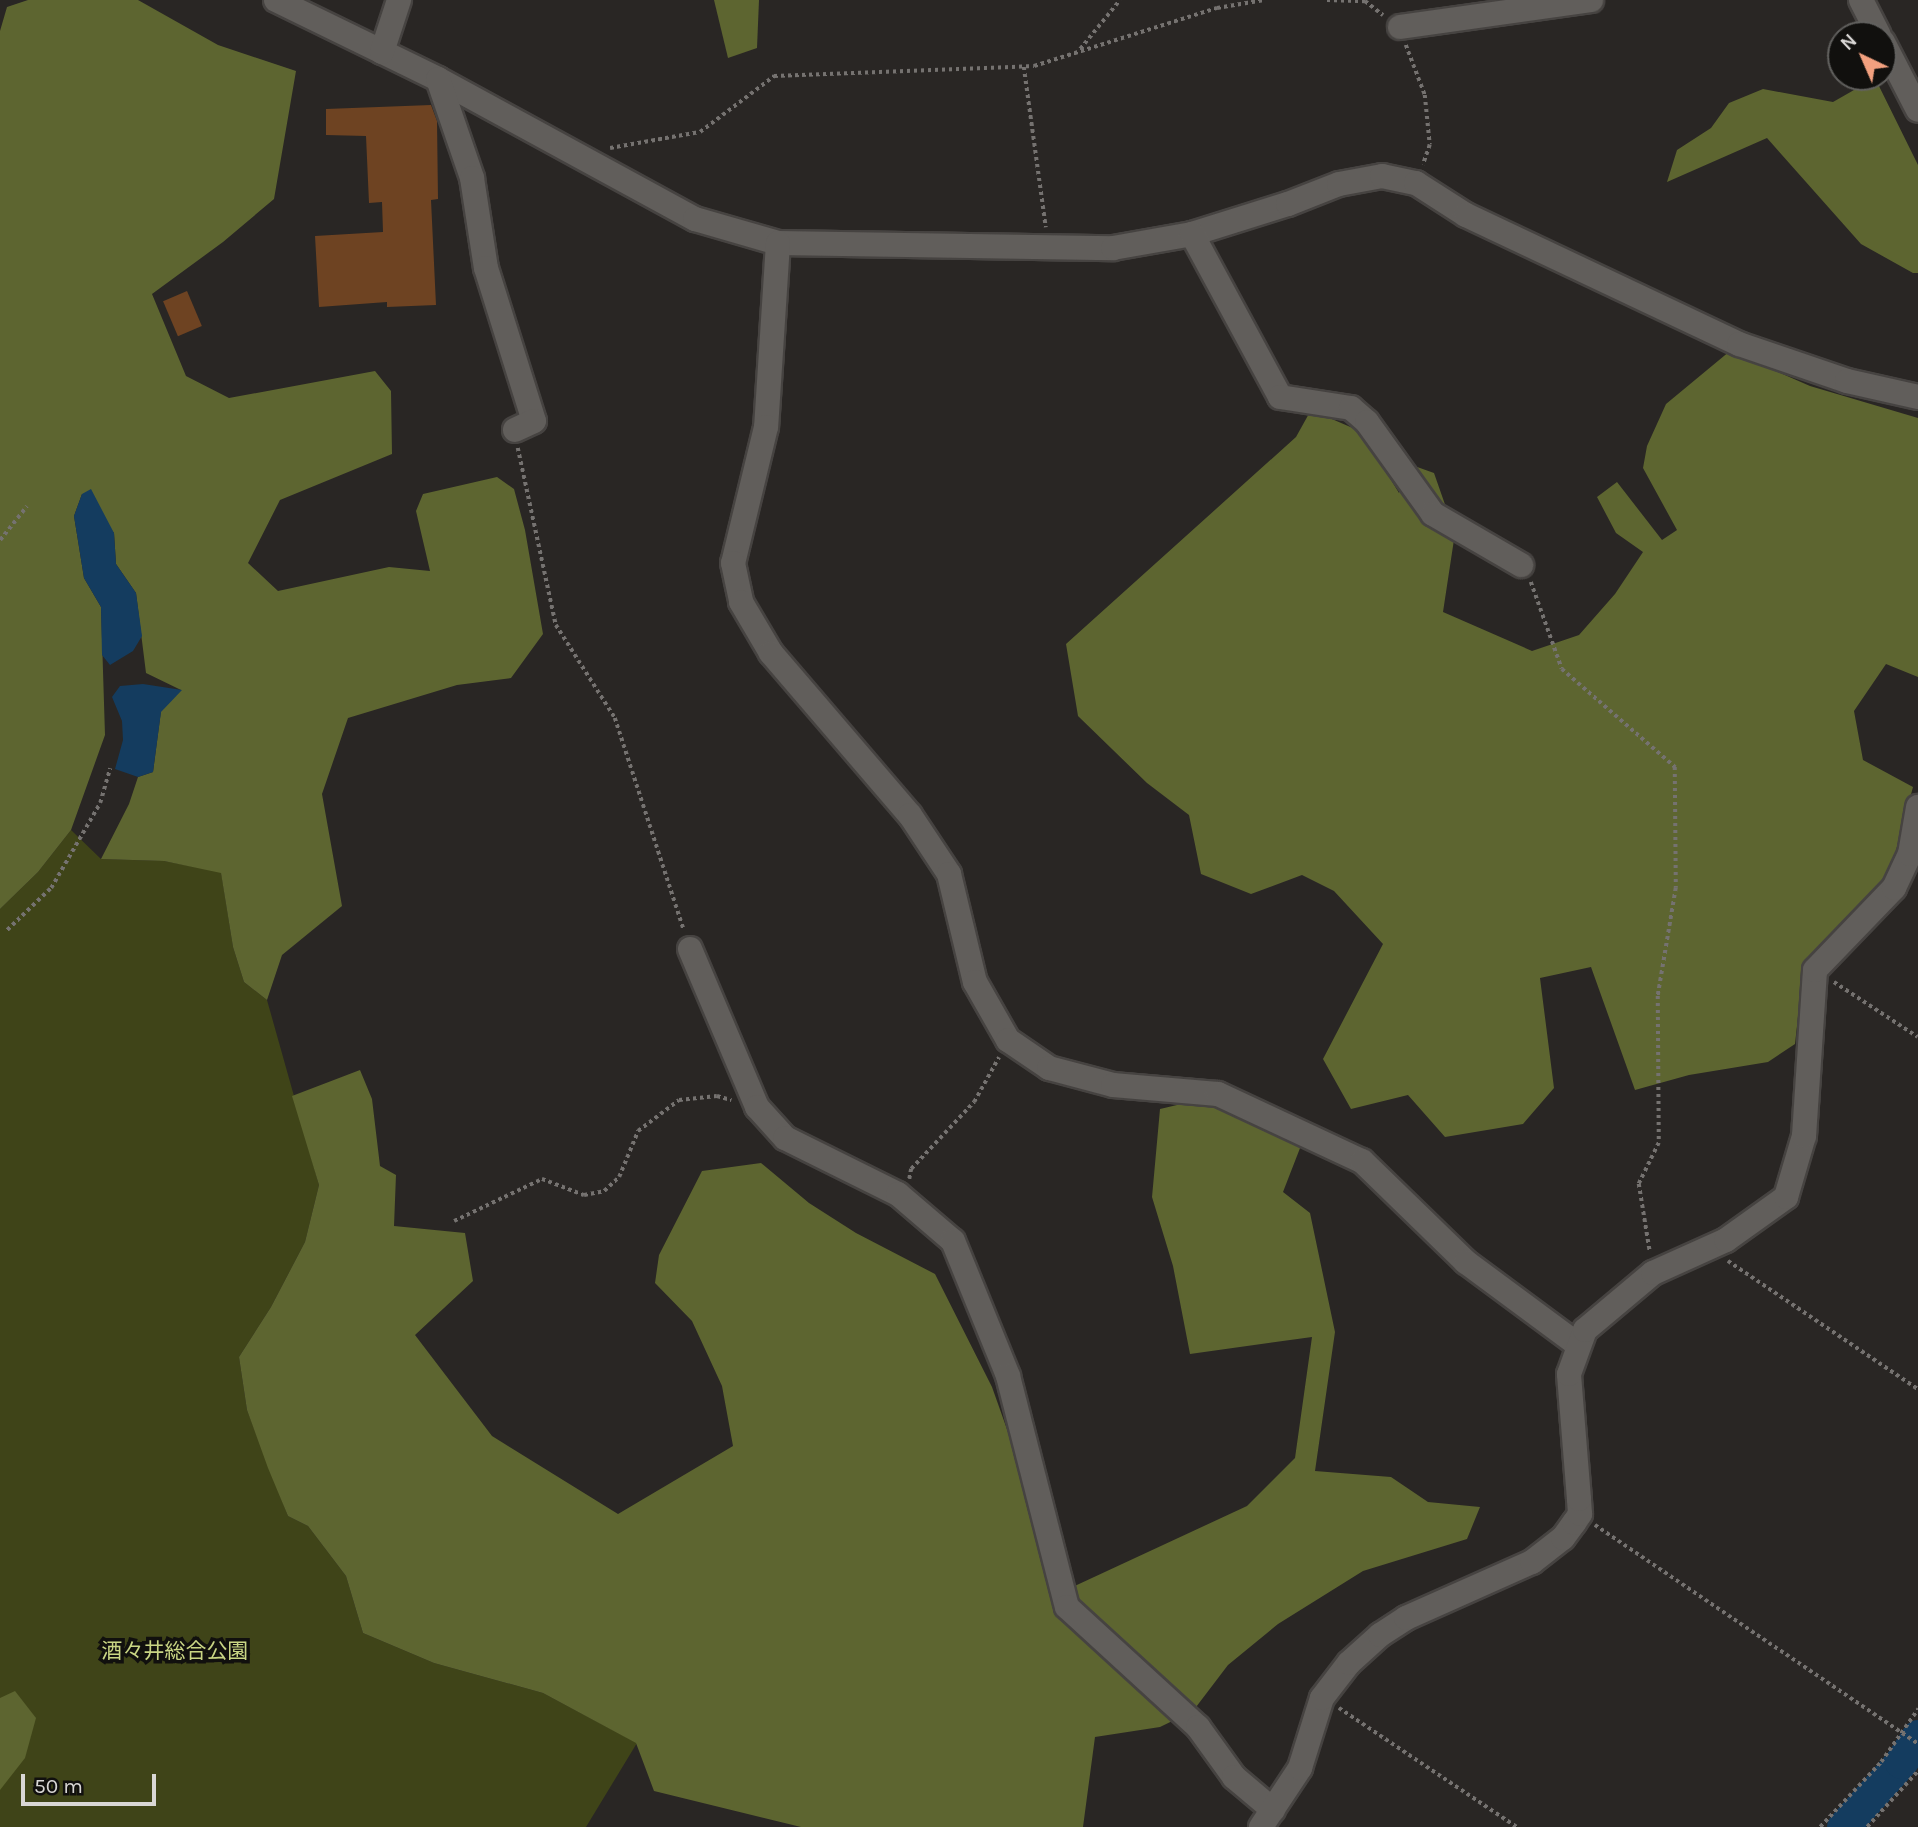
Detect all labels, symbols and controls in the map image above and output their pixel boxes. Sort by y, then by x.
north arrow [1827,21,1897,91]
text: N [1836,30,1861,55]
park label: 酒々井総合公園 [102,1638,248,1664]
scale bar [24,1760,159,1804]
text: 50 m [34,1774,83,1798]

